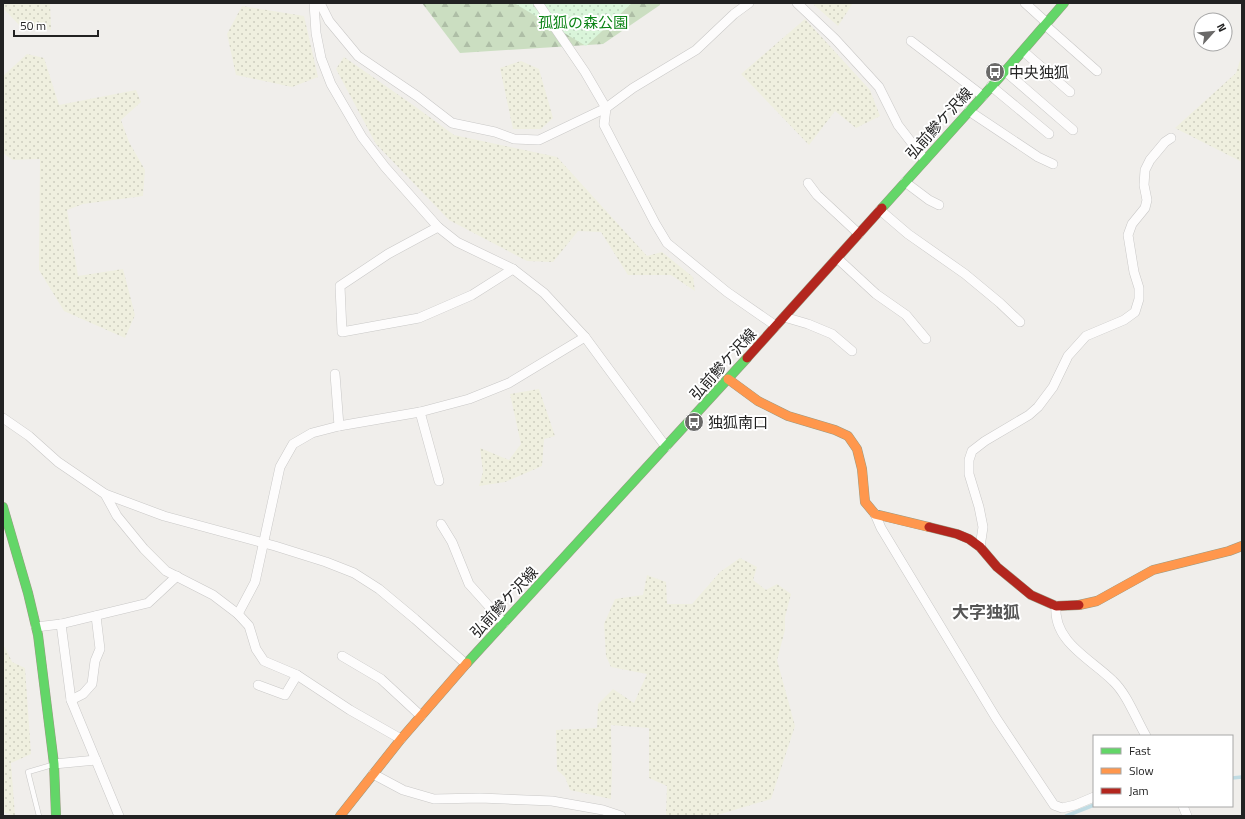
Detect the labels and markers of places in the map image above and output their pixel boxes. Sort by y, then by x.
bus stop icon: 中央独狐 [984,61,1006,83]
place label: 中央独狐 [1009,61,1069,84]
bus stop icon: 独狐南口 [683,411,705,433]
place label: 独狐南口 [708,411,768,434]

